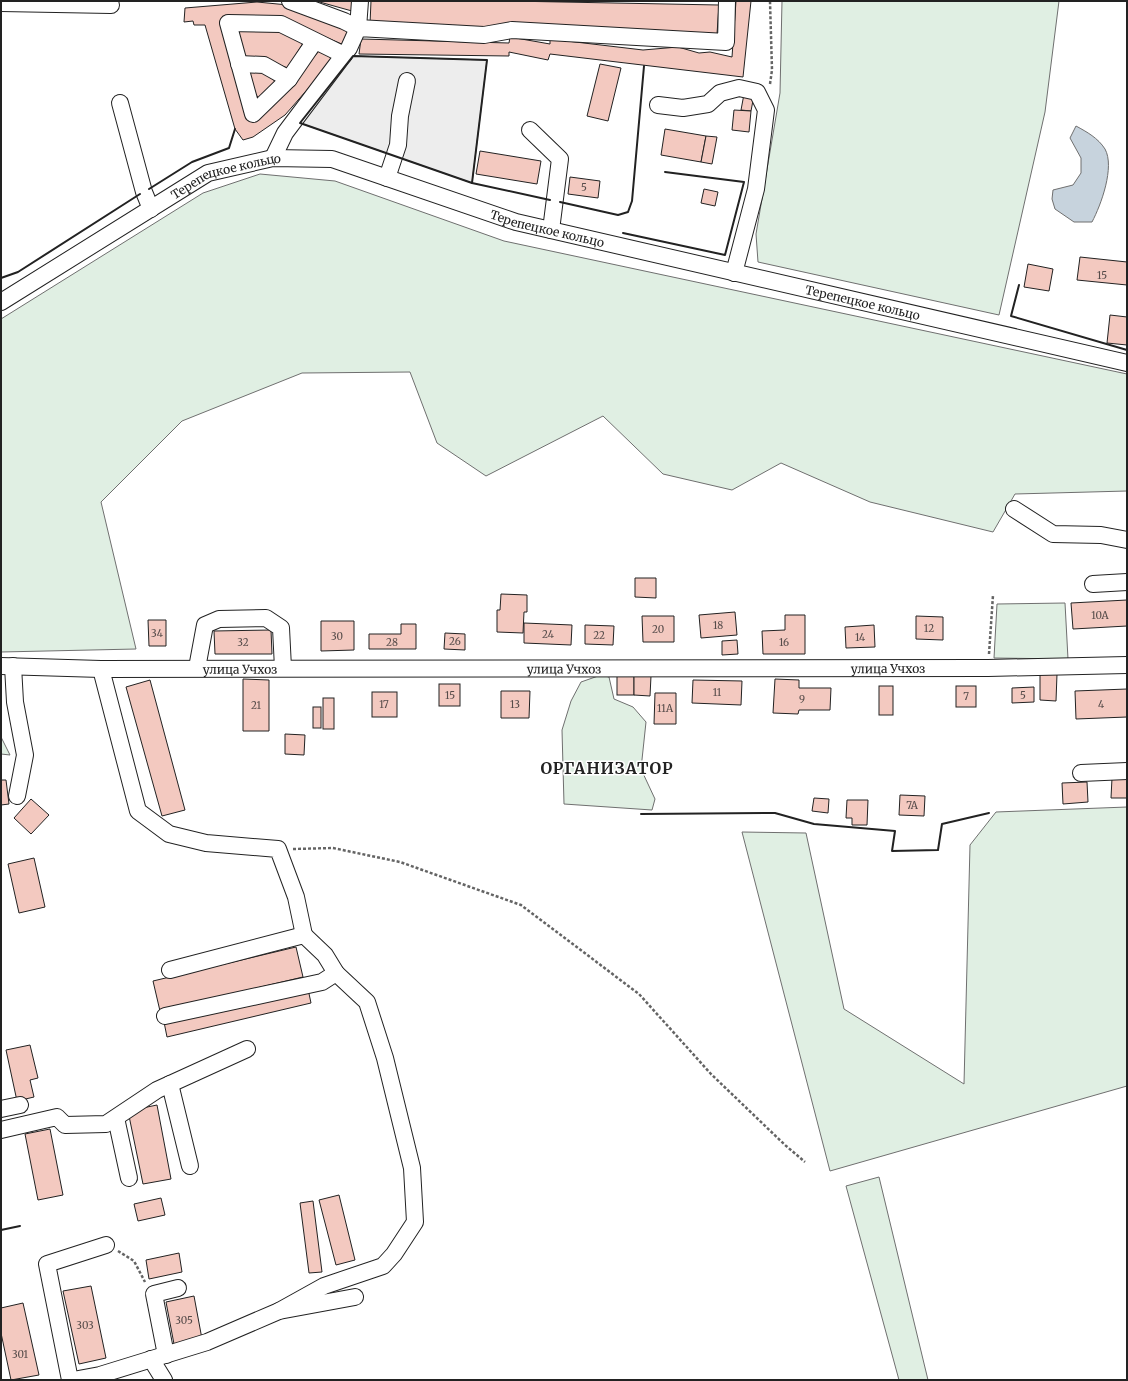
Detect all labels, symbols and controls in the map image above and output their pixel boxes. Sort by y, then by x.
street label: Терепецкое кольцо [168,150,281,202]
house number: 5 [581,181,587,194]
street label: Терепецкое кольцо [488,206,606,250]
house number: 15 [1097,269,1107,282]
street label: Терепецкое кольцо [804,282,922,323]
house number: 10А [1091,609,1110,622]
house number: 18 [713,619,723,632]
house number: 12 [924,622,934,635]
house number: 20 [652,623,664,636]
house number: 34 [151,627,163,640]
house number: 24 [542,628,554,641]
house number: 22 [593,629,605,642]
house number: 30 [331,630,343,643]
house number: 14 [855,631,865,644]
house number: 26 [449,635,461,648]
house number: 32 [237,636,249,649]
house number: 28 [386,636,398,649]
house number: 16 [779,636,789,649]
street label: улица Учхоз [203,661,277,676]
street label: улица Учхоз [527,661,601,676]
street label: улица Учхоз [851,661,925,676]
house number: 11 [713,686,722,699]
house number: 15 [445,689,455,702]
house number: 5 [1020,689,1026,702]
house number: 7 [963,690,969,703]
house number: 9 [799,693,805,706]
house number: 17 [379,698,389,711]
house number: 13 [510,698,520,711]
house number: 4 [1098,698,1104,711]
house number: 21 [251,699,262,712]
house number: 11А [657,702,674,715]
district label: ОРГАНИЗАТОР [540,758,674,778]
house number: 7А [906,799,919,812]
house number: 305 [175,1314,193,1327]
house number: 303 [76,1319,94,1332]
house number: 301 [12,1348,29,1361]

